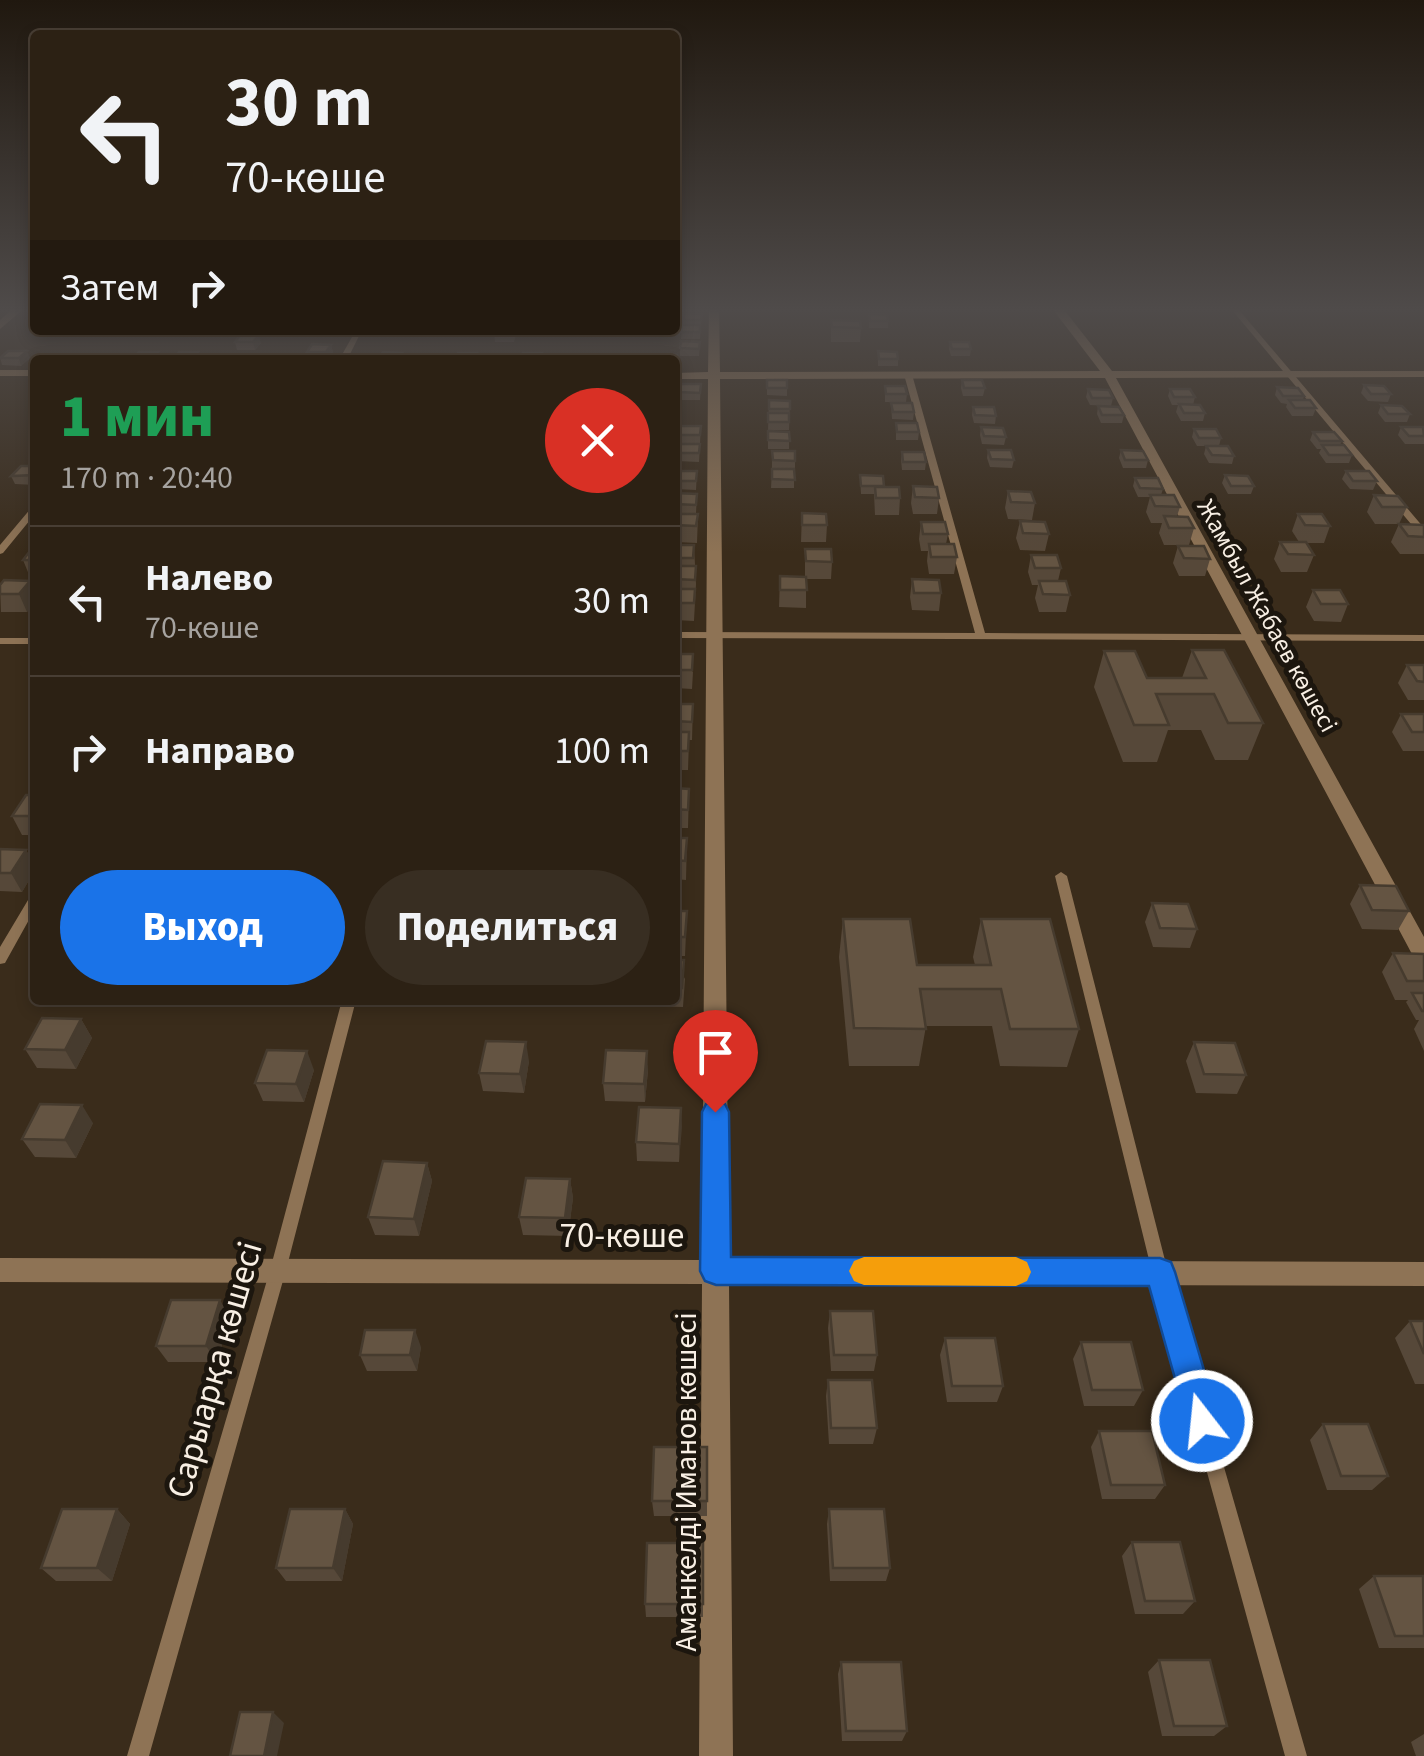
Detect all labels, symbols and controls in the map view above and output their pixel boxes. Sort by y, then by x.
text: 30 m [225,53,373,153]
icon: left [60,70,190,200]
text: 70-көше [225,146,386,210]
icon: right [179,260,234,315]
text: Затем [60,261,159,315]
text: 1 мин [60,375,214,460]
button: close [545,388,650,493]
text: 170 m · 20:40 [60,455,233,501]
street label: Жамбыл Жабаев көшесі [1188,493,1346,739]
text: Налево [145,551,273,605]
icon: left [60,574,115,629]
text: 30 m [573,574,650,628]
text: 70-көше [145,605,259,651]
icon: right [60,724,115,779]
text: Направо [145,724,295,778]
text: 100 m [554,724,650,778]
button: Выход [60,870,345,985]
button: Поделиться [365,870,650,985]
pin [673,1010,758,1113]
icon: arrive [688,1025,743,1080]
street label: 70-көше [560,1211,684,1261]
street label: Сарыарқа көшесі [154,1236,276,1504]
street label: Аманкелді Иманов көшесі [665,1312,708,1652]
position arrow [1150,1369,1254,1473]

